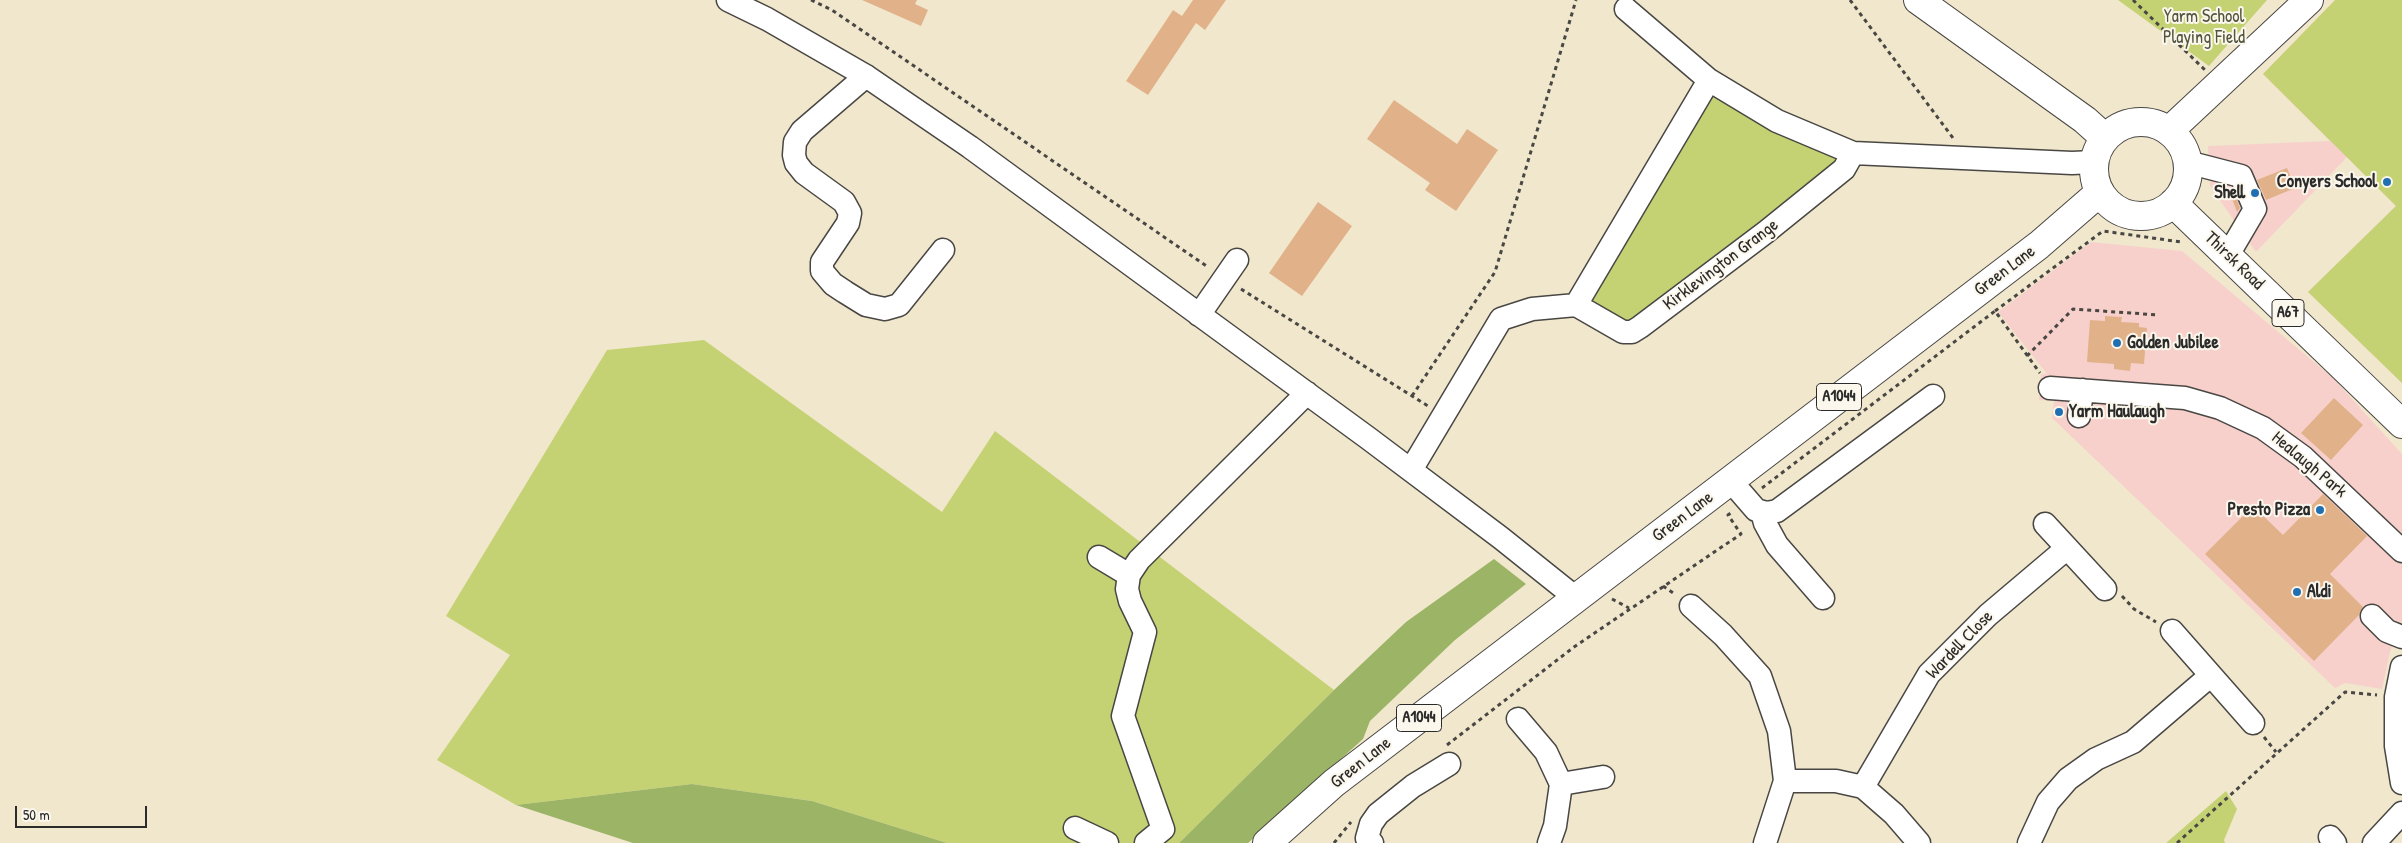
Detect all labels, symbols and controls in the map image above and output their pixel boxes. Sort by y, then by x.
park label: Yarm School Playing Field [2163,6,2245,48]
place label: Conyers School [2277,171,2377,193]
marker: Conyers School [2381,176,2393,188]
place label: Shell [2214,182,2245,204]
marker: Shell [2249,187,2261,199]
street label: Kirklevington Grange [1659,215,1783,315]
street label: Thirsk Road [2200,227,2268,295]
street label: Green Lane [1970,241,2040,301]
road number: A67 [2272,300,2304,326]
place label: Golden Jubilee [2127,332,2219,354]
marker: Golden Jubilee [2111,337,2123,349]
road number: A1044 [1816,384,1862,411]
place label: Yarm Haulaugh [2069,401,2165,423]
marker: Yarm Haulaugh [2053,406,2065,418]
street label: Healaugh Park [2267,427,2351,503]
street label: Green Lane [1648,487,1718,547]
place label: Presto Pizza [2228,499,2310,521]
marker: Presto Pizza [2314,504,2326,516]
place label: Aldi [2307,581,2332,603]
marker: Aldi [2291,586,2303,598]
street label: Wardell Close [1922,606,1998,684]
road number: A1044 [1396,704,1442,731]
street label: Green Lane [1326,733,1396,793]
scale bar [18,796,150,828]
text: 50 m [23,804,50,825]

